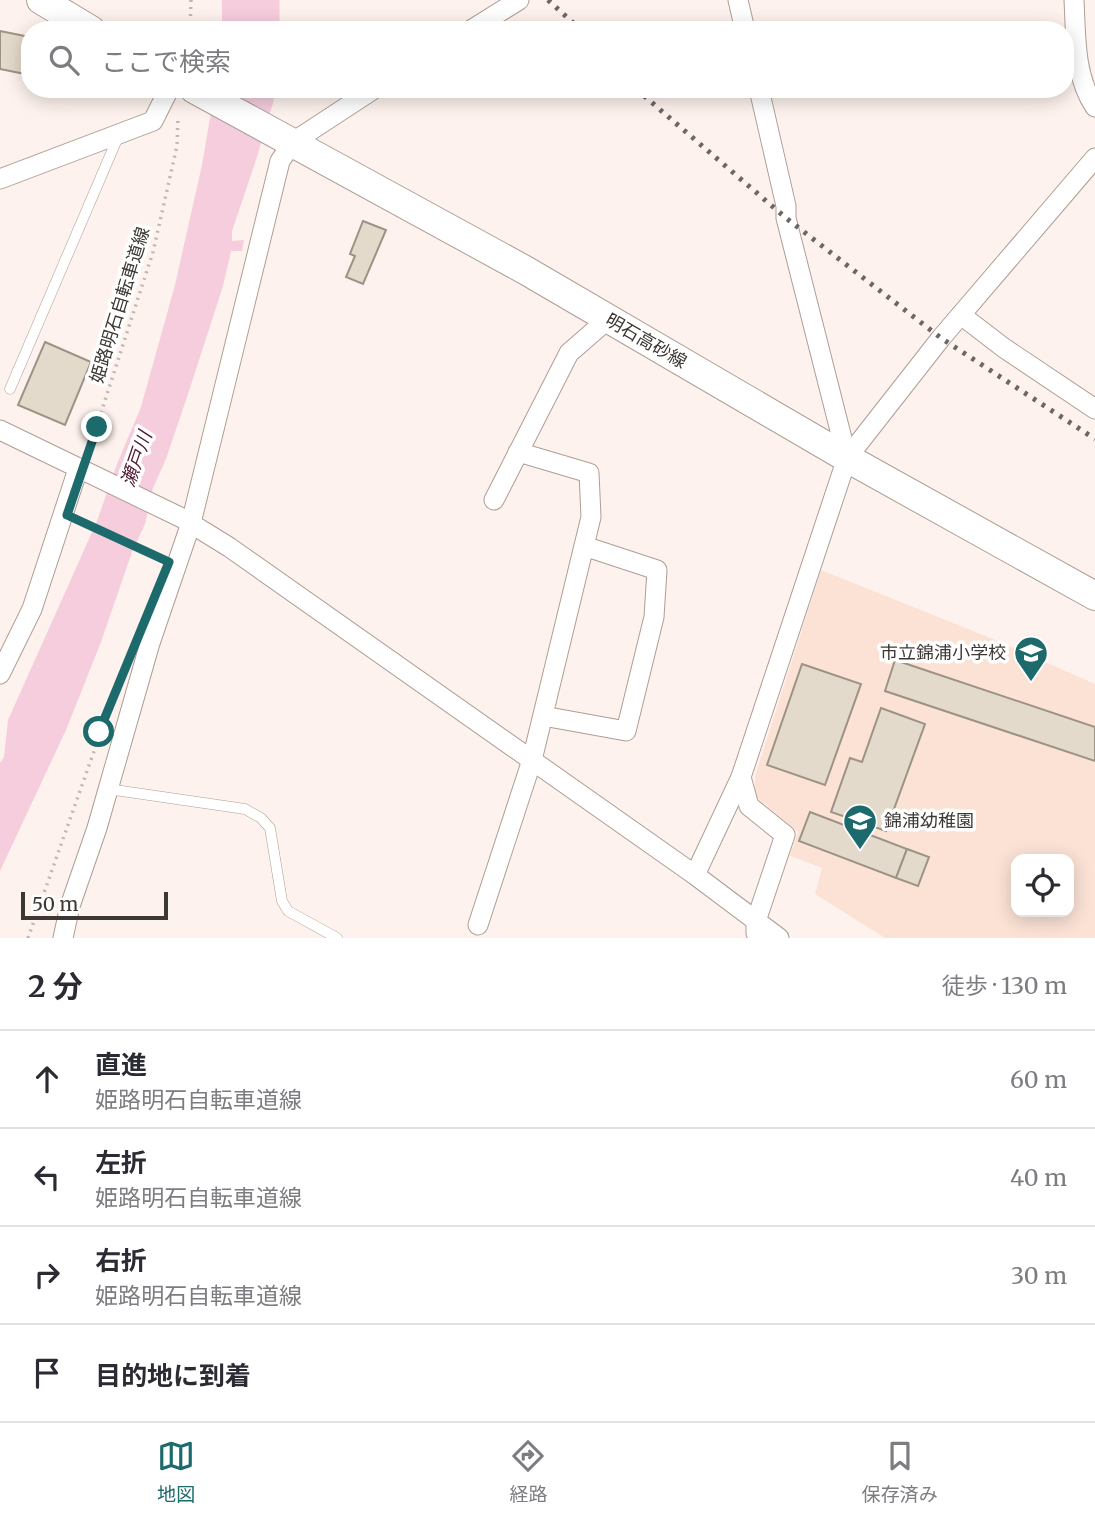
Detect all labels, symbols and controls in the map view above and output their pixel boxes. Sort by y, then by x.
search box [21,21,1074,98]
icon: search [45,41,83,79]
text: ここで検索 [101,45,231,78]
street label: 姫路明石自転車道線 [85,224,154,386]
street label: 明石高砂線 [602,308,691,373]
route end [81,411,112,442]
water label: 瀬戸川 [115,426,157,490]
school or university icon: 市立錦浦小学校 [1012,634,1050,683]
place label: 市立錦浦小学校 [880,641,1006,664]
route start [83,716,114,747]
school or university icon: 錦浦幼稚園 [841,802,879,851]
place label: 錦浦幼稚園 [884,809,974,832]
map controls [1011,854,1074,917]
button: locate [1011,854,1074,917]
scale bar [21,889,168,921]
text: 50 m [32,892,78,916]
text: 2 分 [28,967,83,1005]
text: 徒歩 · 130 m [942,971,1067,1000]
text: 直進 [95,1048,147,1081]
icon: ahead [28,1060,66,1098]
text: 60 m [1010,1065,1067,1094]
text: 姫路明石自転車道線 [95,1085,302,1114]
text: 左折 [95,1146,147,1179]
icon: left [28,1158,66,1196]
text: 40 m [1010,1163,1067,1192]
text: 姫路明石自転車道線 [95,1183,302,1212]
text: 右折 [95,1244,147,1277]
icon: right [28,1256,66,1294]
text: 30 m [1011,1261,1067,1290]
text: 姫路明石自転車道線 [95,1281,302,1310]
icon: arrive [28,1354,66,1392]
text: 目的地に到着 [95,1359,251,1392]
tab: 地図 [157,1437,195,1506]
tab: 経路 [509,1437,548,1506]
tab: 保存済み [862,1437,938,1506]

